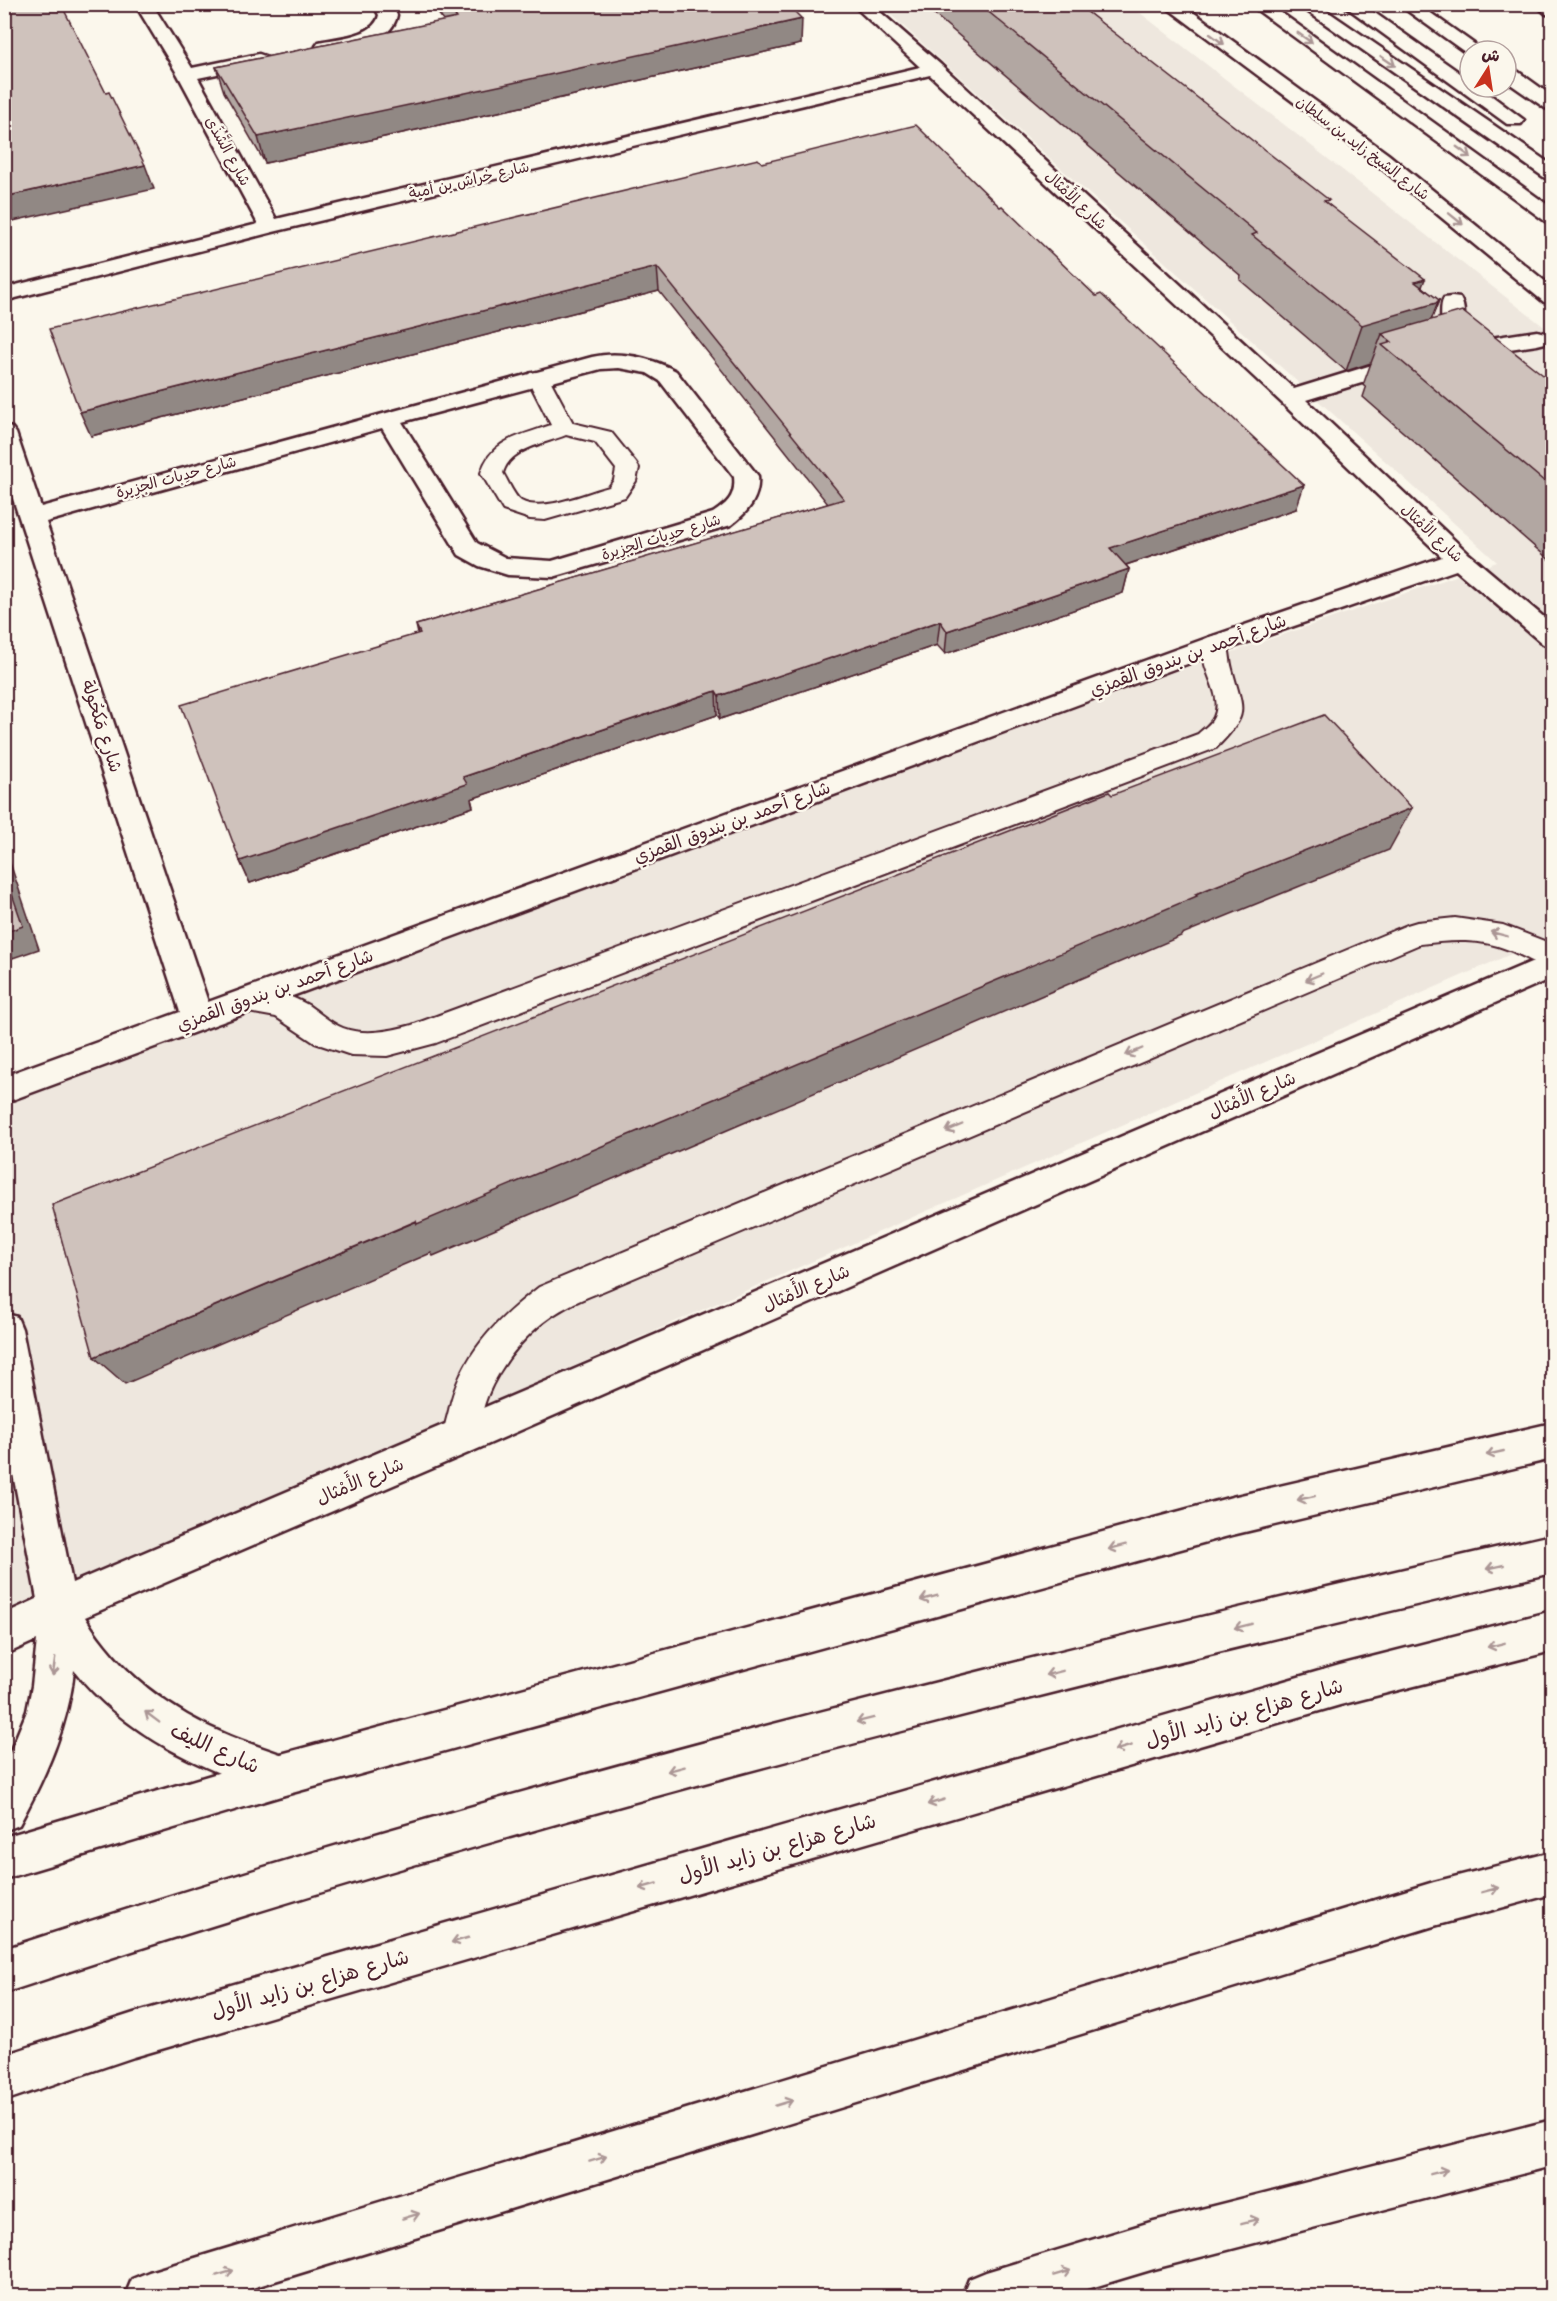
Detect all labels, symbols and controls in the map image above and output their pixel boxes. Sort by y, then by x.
one-way arrow [1297,32,1313,44]
one-way arrow [1208,33,1224,45]
north arrow [1458,39,1518,99]
text: ش [1480,42,1502,66]
one-way arrow [1379,55,1396,67]
street label: شارع الشيخ زايد بن سلطان [1292,90,1434,205]
street label: شارع الشَّذَى [201,112,256,189]
one-way arrow [1455,146,1471,158]
street label: شارع خراش بن أمية [406,155,531,204]
street label: شارع الأَمْثال [1041,165,1113,234]
one-way arrow [1448,213,1464,226]
street label: شارع حدِبات الجزِيرة [113,450,239,504]
street label: شارع الأَمْثال [1397,498,1469,567]
street label: شارع حدِبات الجزِيرة [599,508,723,566]
street label: شارع أحمد بن بندوق القمزي [1086,607,1290,703]
street label: شارع مَكحُولة [76,676,129,775]
street label: شارع أحمد بن بندوق القمزي [630,774,834,870]
one-way arrow [1490,928,1509,940]
street label: شارع أحمد بن بندوق القمزي [173,942,377,1038]
one-way arrow [1305,972,1324,983]
one-way arrow [1126,1047,1144,1059]
street label: شارع الأَمْثال [1203,1062,1299,1124]
one-way arrow [946,1123,964,1134]
street label: شارع الأَمْثال [757,1255,853,1317]
street label: شارع الأَمْثال [311,1448,407,1510]
one-way arrow [1486,1448,1505,1460]
one-way arrow [1296,1493,1315,1505]
one-way arrow [1108,1542,1127,1553]
one-way arrow [1486,1562,1506,1573]
one-way arrow [920,1593,939,1605]
one-way arrow [1234,1620,1253,1632]
one-way arrow [1487,1640,1506,1652]
one-way arrow [48,1657,59,1677]
one-way arrow [1045,1667,1064,1679]
street label: شارع هزاع بن زايد الأول [1141,1670,1347,1756]
one-way arrow [144,1710,160,1723]
one-way arrow [856,1714,875,1726]
street label: شارع الليف [165,1715,265,1781]
one-way arrow [1114,1743,1133,1754]
one-way arrow [667,1763,686,1775]
one-way arrow [927,1797,946,1808]
street label: شارع هزاع بن زايد الأول [674,1805,880,1891]
one-way arrow [638,1881,657,1892]
one-way arrow [1480,1883,1499,1895]
one-way arrow [451,1935,470,1946]
street label: شارع هزاع بن زايد الأول [207,1941,413,2027]
one-way arrow [774,2097,793,2108]
one-way arrow [588,2153,607,2164]
one-way arrow [1429,2166,1448,2177]
one-way arrow [401,2210,420,2221]
one-way arrow [1240,2214,1259,2226]
one-way arrow [215,2267,234,2278]
one-way arrow [1052,2267,1071,2278]

